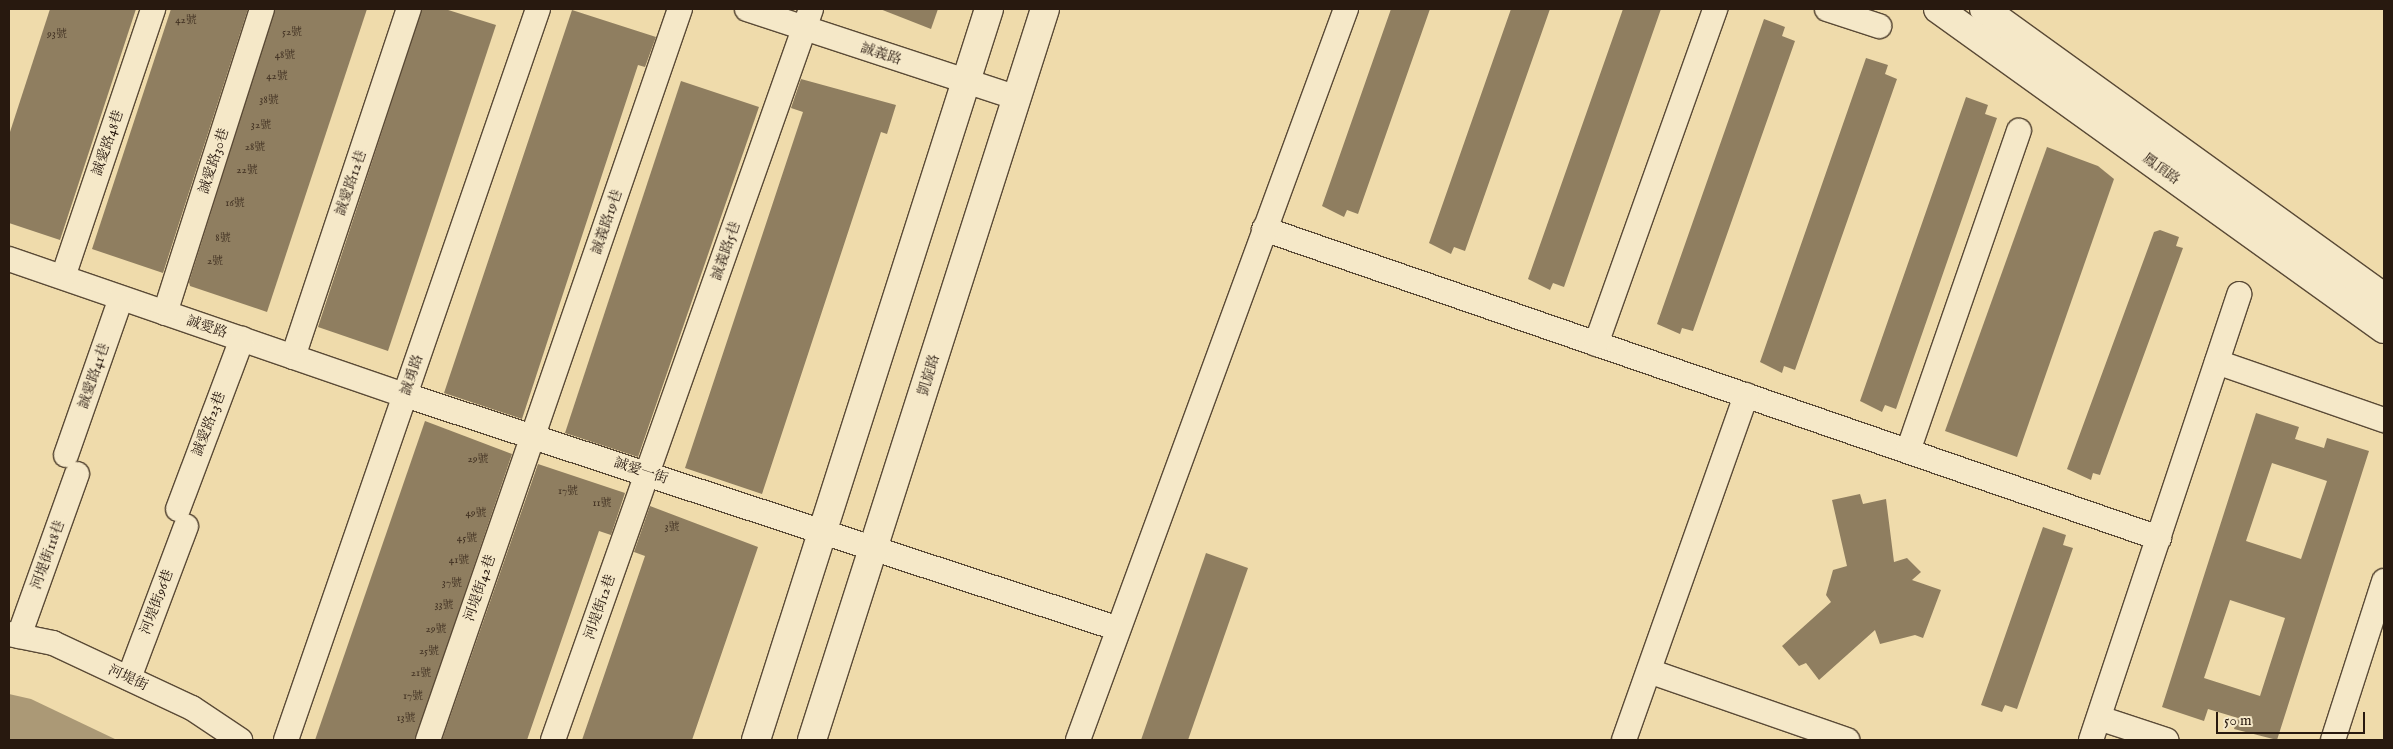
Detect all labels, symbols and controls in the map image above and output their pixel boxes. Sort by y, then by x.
house number: 42號 [175,13,197,27]
house number: 52號 [282,25,302,39]
house number: 93號 [47,27,67,41]
street label: 誠義路 [858,40,904,68]
house number: 48號 [275,48,295,62]
house number: 42號 [266,69,288,83]
house number: 38號 [259,93,279,107]
street label: 誠愛路48巷 [89,108,127,178]
house number: 32號 [251,118,271,132]
street label: 誠愛路30巷 [195,126,233,196]
house number: 28號 [245,140,265,154]
street label: 誠愛路12巷 [332,148,370,218]
street label: 鳳頂路 [2139,150,2183,188]
house number: 22號 [236,163,258,177]
street label: 誠義路19巷 [588,187,626,257]
house number: 16號 [225,196,245,210]
street label: 誠義路5巷 [708,219,744,283]
house number: 8號 [215,231,231,245]
house number: 2號 [207,254,223,268]
street label: 誠愛路 [184,312,230,342]
street label: 誠愛路41巷 [75,341,113,411]
street label: 誠勇路 [397,352,427,398]
street label: 凱旋路 [915,352,943,398]
street label: 誠愛路23巷 [189,389,229,459]
house number: 29號 [468,452,488,466]
street label: 誠愛一街 [612,454,670,488]
house number: 17號 [558,484,578,498]
house number: 11號 [592,496,612,510]
house number: 49號 [465,506,487,520]
street label: 河堤街118巷 [28,518,68,592]
house number: 3號 [664,520,680,534]
house number: 45號 [457,531,477,545]
street label: 河堤街42巷 [461,552,499,624]
house number: 41號 [449,553,469,567]
street label: 河堤街96巷 [137,567,177,637]
street label: 河堤街12巷 [581,572,619,642]
house number: 37號 [442,576,462,590]
house number: 33號 [434,598,454,612]
house number: 29號 [426,622,446,636]
house number: 25號 [419,644,439,658]
street label: 河堤街 [105,662,151,694]
house number: 21號 [411,666,431,680]
house number: 17號 [403,689,423,703]
scale bar [2218,702,2367,734]
house number: 13號 [396,711,416,725]
text: 50 m [2224,711,2252,730]

